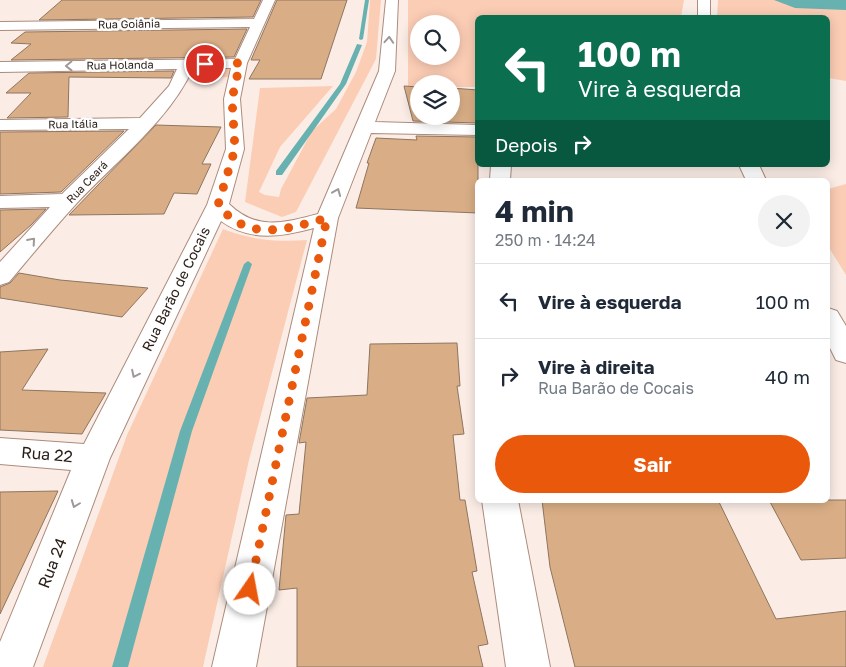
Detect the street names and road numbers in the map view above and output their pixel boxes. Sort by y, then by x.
street label: Rua Goiânia [98,16,160,31]
street label: Rua Holanda [86,57,154,72]
street label: Rua Itália [48,117,98,130]
street label: Rua Ceará [63,158,110,205]
street label: Rua Barão de Cocais [138,224,213,354]
street label: Rua 22 [20,442,74,466]
street label: Rua 24 [33,535,71,591]

